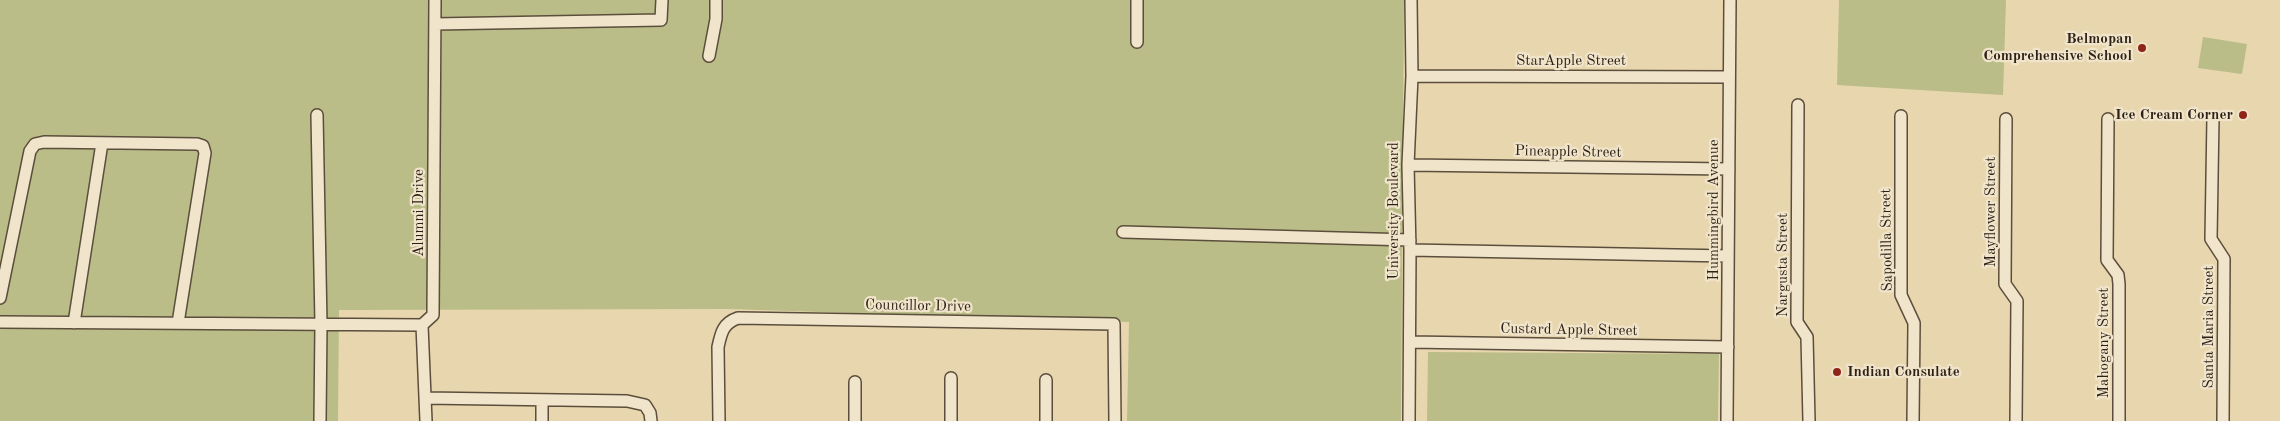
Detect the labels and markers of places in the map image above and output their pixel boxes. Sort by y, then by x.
place label: Belmopan Comprehensive School [1983,30,2132,65]
marker: Belmopan Comprehensive School [2136,42,2148,54]
place label: Ice Cream Corner [2115,106,2233,124]
marker: Ice Cream Corner [2237,109,2249,121]
place label: Indian Consulate [1847,363,1960,381]
marker: Indian Consulate [1831,366,1843,378]

